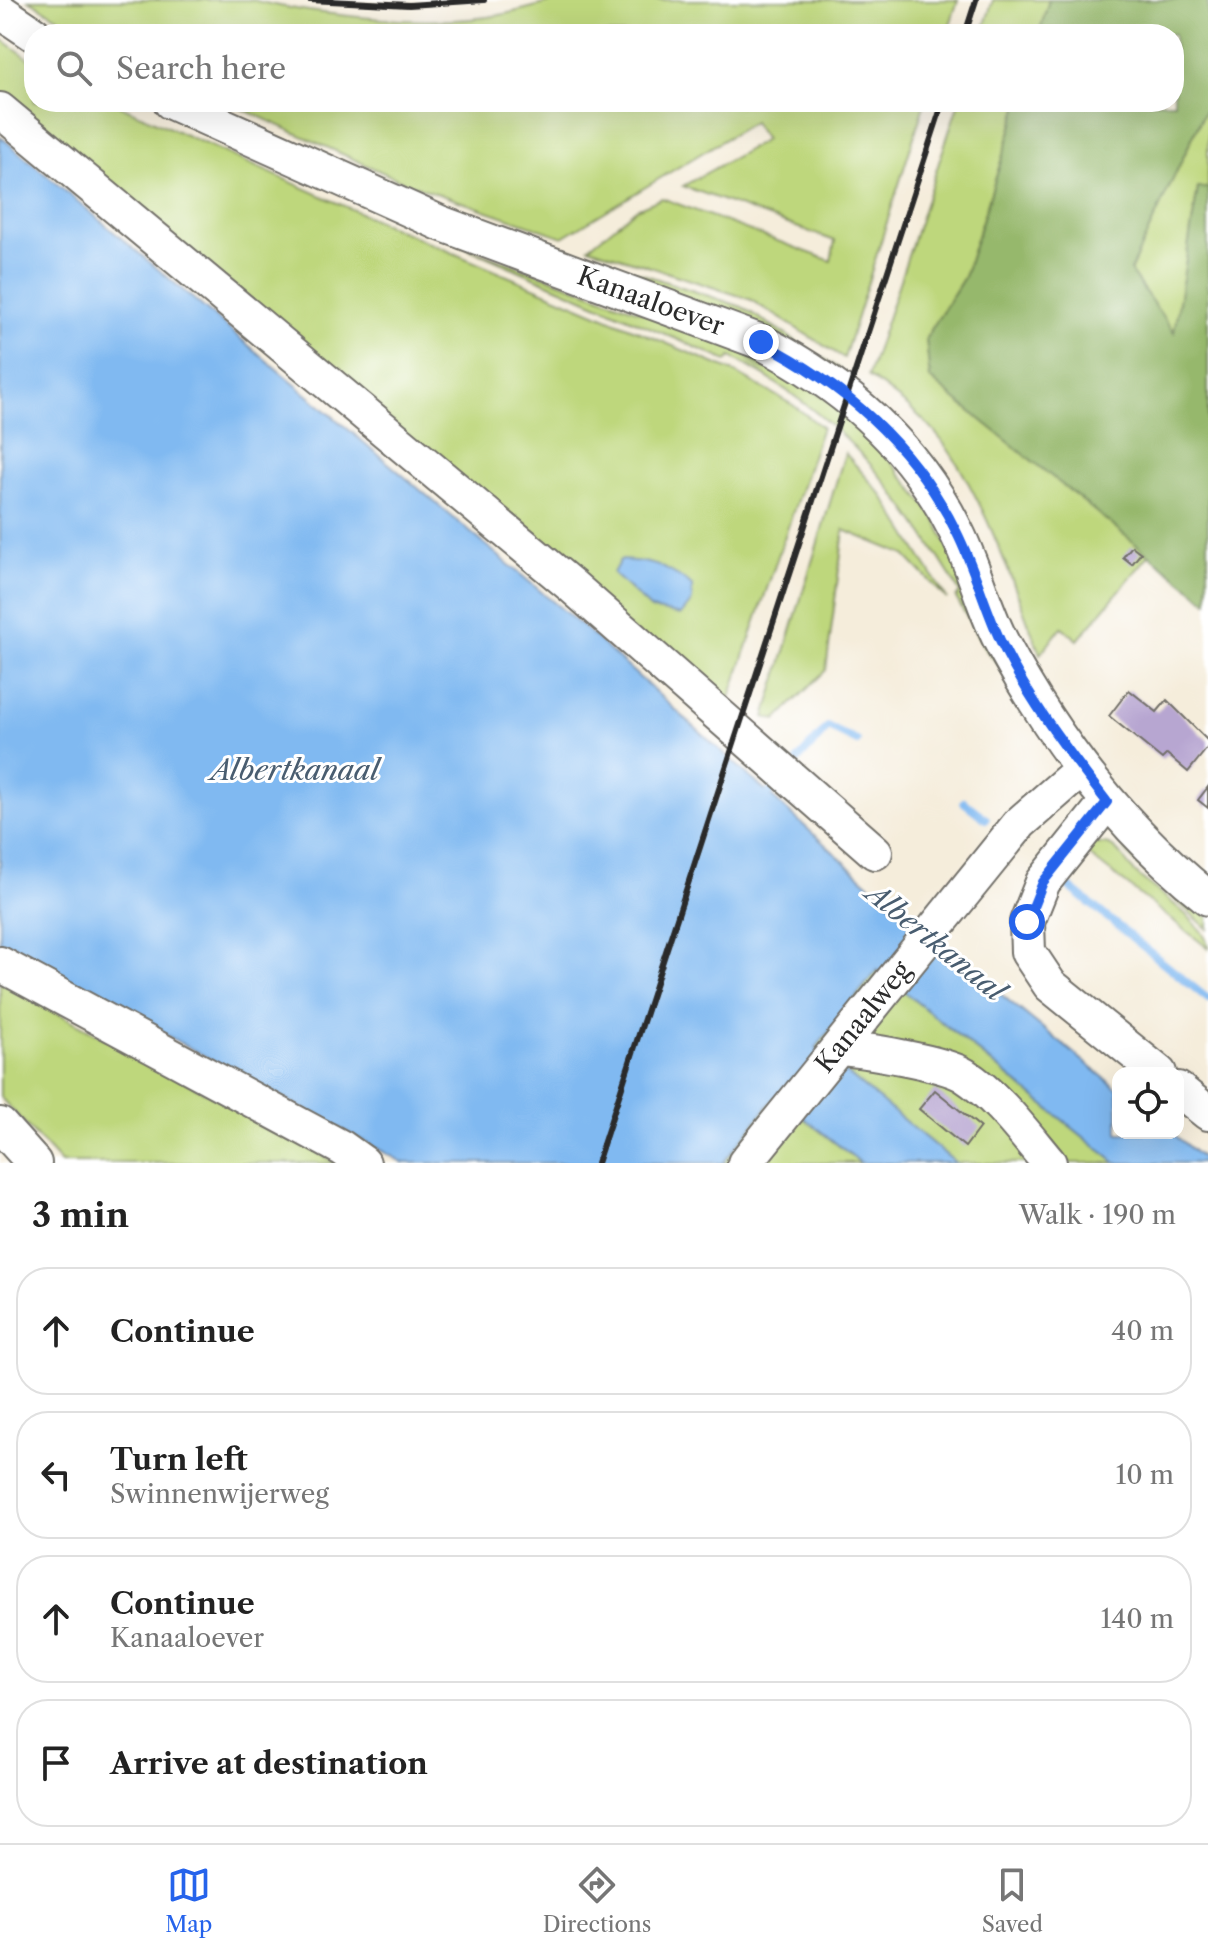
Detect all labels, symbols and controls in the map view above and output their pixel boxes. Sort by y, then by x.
search box [24,24,1184,112]
icon: search [52,46,96,90]
text: Search here [116,50,286,87]
street label: Kanaaloever [573,260,729,342]
route end [743,324,779,360]
water label: Albertkanaal [207,753,382,787]
water label: Albertkanaal [857,873,1015,1010]
route start [1009,904,1045,940]
street label: Kanaalweg [808,955,918,1079]
map controls [1112,1067,1184,1139]
button: locate [1112,1067,1184,1139]
text: 3 min [32,1194,129,1236]
text: Walk · 190 m [1019,1199,1176,1231]
icon: ahead [34,1309,78,1353]
text: Continue [110,1313,255,1350]
text: 40 m [1111,1315,1174,1347]
text: Turn left [110,1441,247,1478]
icon: left [34,1453,78,1497]
text: 10 m [1115,1459,1174,1491]
text: Swinnenwijerweg [110,1478,329,1510]
text: Continue [110,1585,255,1622]
icon: ahead [34,1597,78,1641]
text: 140 m [1100,1603,1174,1635]
text: Kanaaloever [110,1622,264,1654]
icon: arrive [34,1741,78,1785]
text: Arrive at destination [110,1745,428,1782]
tab: Map [165,1863,212,1938]
tab: Directions [543,1863,651,1938]
tab: Saved [982,1863,1043,1938]

